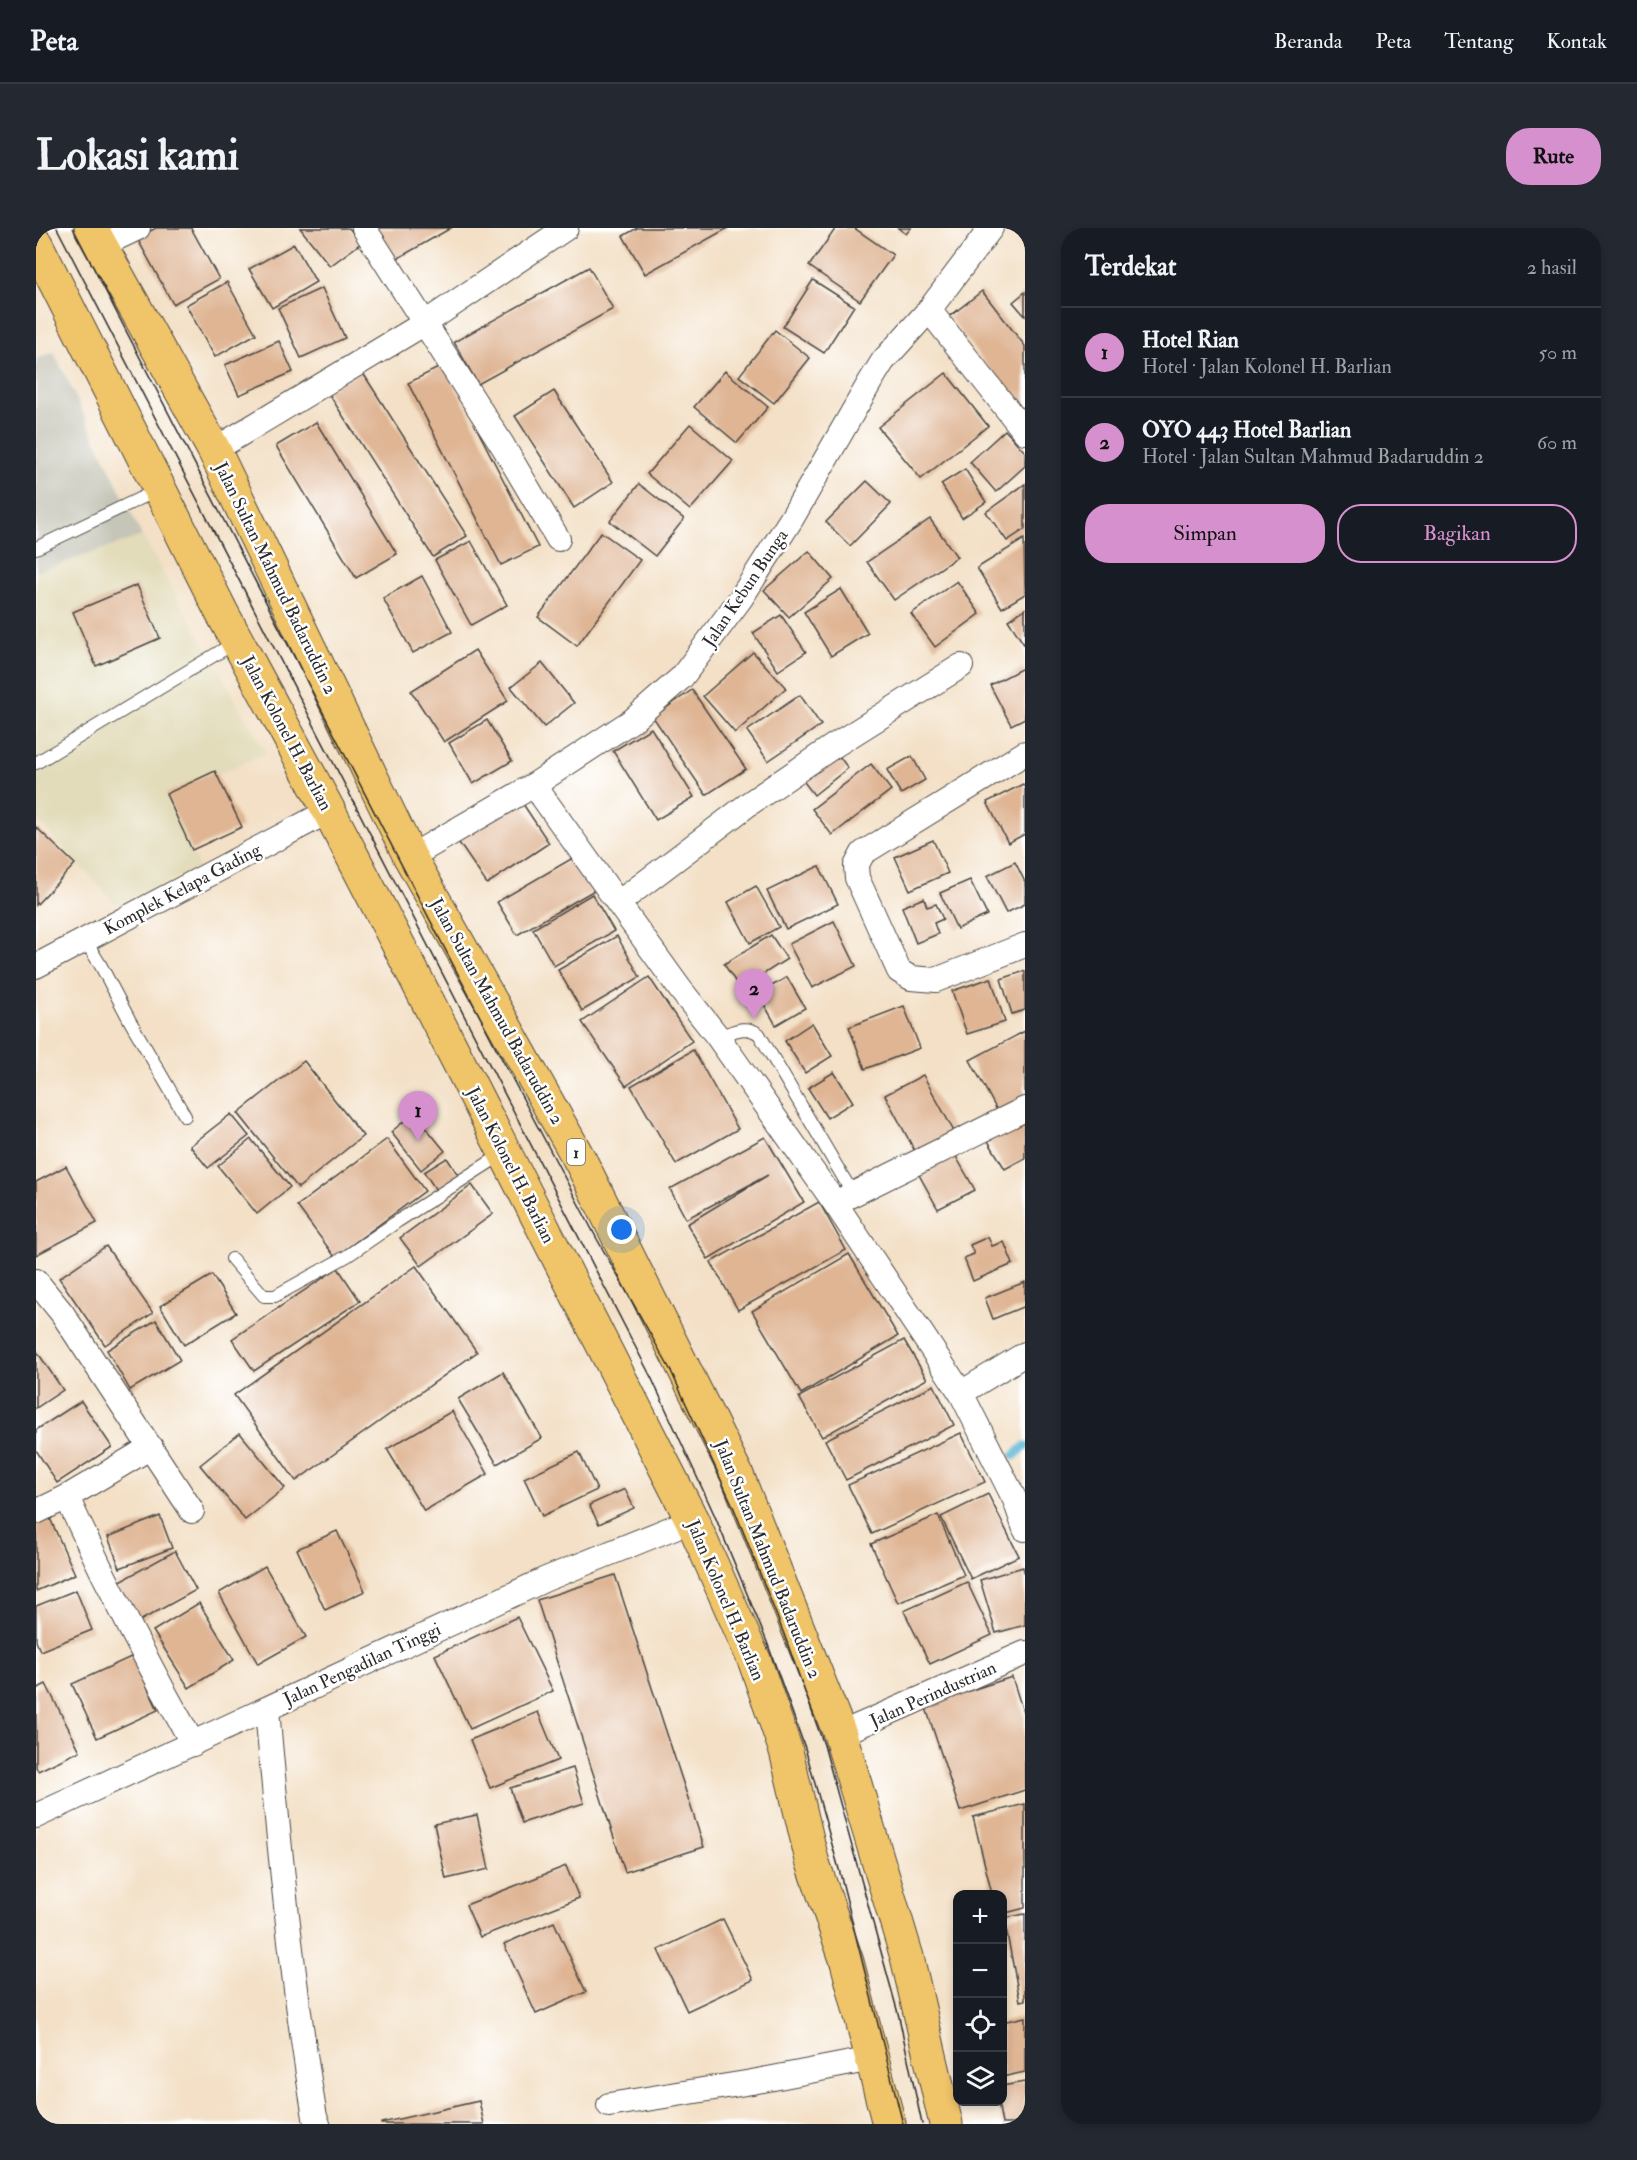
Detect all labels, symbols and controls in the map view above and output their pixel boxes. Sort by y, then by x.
text: Peta [30,24,78,59]
text: Beranda [1274,28,1342,55]
text: Peta [1375,28,1411,55]
text: Tentang [1444,28,1513,55]
text: Kontak [1546,28,1607,55]
button: Rute [1506,128,1601,185]
text: Lokasi kami [36,130,239,182]
text: Terdekat [1085,251,1176,283]
text: 2 hasil [1527,255,1577,280]
text: Hotel Rian [1142,326,1239,354]
text: 1 [1101,340,1108,365]
text: 50 m [1538,340,1577,365]
text: Hotel · Jalan Kolonel H. Barlian [1142,354,1392,379]
text: OYO 443 Hotel Barlian [1142,416,1351,444]
text: 2 [1099,430,1110,455]
text: 60 m [1537,430,1577,455]
text: Hotel · Jalan Sultan Mahmud Badaruddin 2 [1142,444,1484,469]
street label: Jalan Sultan Mahmud Badaruddin 2 [209,457,342,698]
button: Simpan [1085,504,1325,563]
button: Bagikan [1337,504,1577,563]
street label: Jalan Kebun Bunga [697,525,794,652]
street label: Jalan Kolonel H. Barlian [235,651,337,815]
street label: Komplek Kelapa Gading [100,838,266,941]
street label: Jalan Sultan Mahmud Badaruddin 2 [424,893,569,1129]
pin: 2 [734,970,774,1019]
street label: Jalan Kolonel H. Barlian [461,1082,560,1247]
pin: 1 [398,1092,437,1141]
road number: 1 [567,1139,585,1165]
your location [607,1215,636,1244]
street label: Jalan Sultan Mahmud Badaruddin 2 [709,1435,826,1682]
street label: Jalan Kolonel H. Barlian [681,1515,770,1684]
street label: Jalan Pengadilan Tinggi [279,1618,445,1711]
street label: Jalan Perindustrian [865,1656,1000,1733]
map controls [953,1890,1007,2106]
button: + [953,1890,1007,1944]
button: − [953,1944,1007,1998]
button: locate [953,1998,1007,2052]
button: layers [953,2052,1007,2106]

